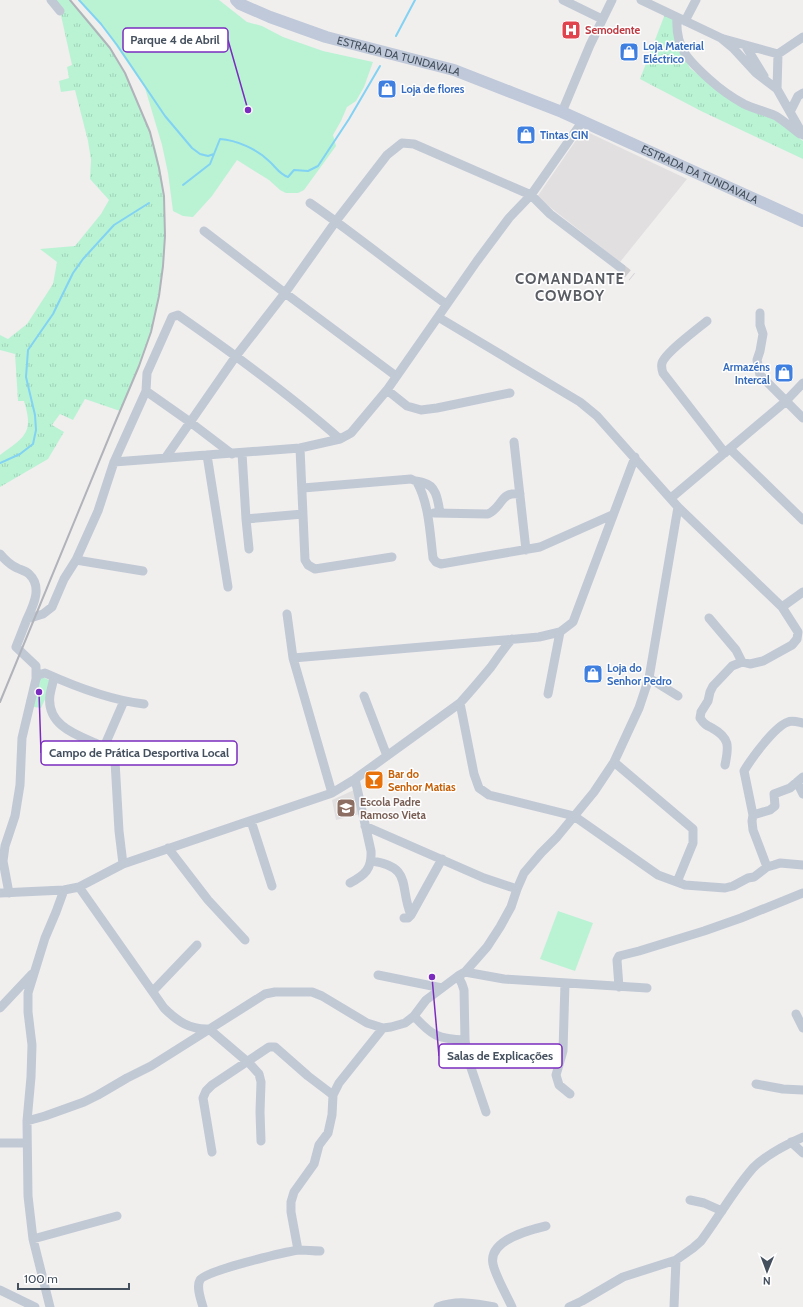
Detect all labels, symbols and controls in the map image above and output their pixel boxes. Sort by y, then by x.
hospital icon: Semodente [560,19,582,41]
place label: Semodente [585,23,641,37]
callout: Parque 4 de Abril [123,28,228,52]
text: Parque 4 de Abril [130,32,220,47]
street label: ESTRADA DA TUNDAVALA [336,33,463,79]
place label: Loja Material Eléctrico [643,39,704,66]
shop icon: Loja Material Eléctrico [618,41,640,63]
shop icon: Loja de flores [376,78,398,100]
place label: Loja de flores [401,82,465,96]
shop icon: Tintas CIN [515,124,537,146]
place label: Tintas CIN [540,128,589,142]
street label: ESTRADA DA TUNDAVALA [639,142,761,207]
district label: COMANDANTE COWBOY [515,270,625,305]
place label: Armazéns Intercal [723,360,770,387]
shop icon: Armazéns Intercal [773,362,795,384]
place label: Loja do Senhor Pedro [607,661,672,688]
shop icon: Loja do Senhor Pedro [582,663,604,685]
callout: Campo de Prática Desportiva Local [41,741,237,765]
text: Campo de Prática Desportiva Local [49,745,229,760]
place label: Bar do Senhor Matias [388,767,456,794]
bar icon: Bar do Senhor Matias [363,769,385,791]
place label: Escola Padre Ramoso Vieta [360,795,426,822]
school or university icon: Escola Padre Ramoso Vieta [335,797,357,819]
callout: Salas de Explicações [439,1044,562,1068]
text: Salas de Explicações [447,1048,553,1063]
north arrow [747,1251,787,1291]
scale bar [18,1265,129,1291]
text: 100 m [24,1271,58,1286]
text: N [763,1274,771,1288]

